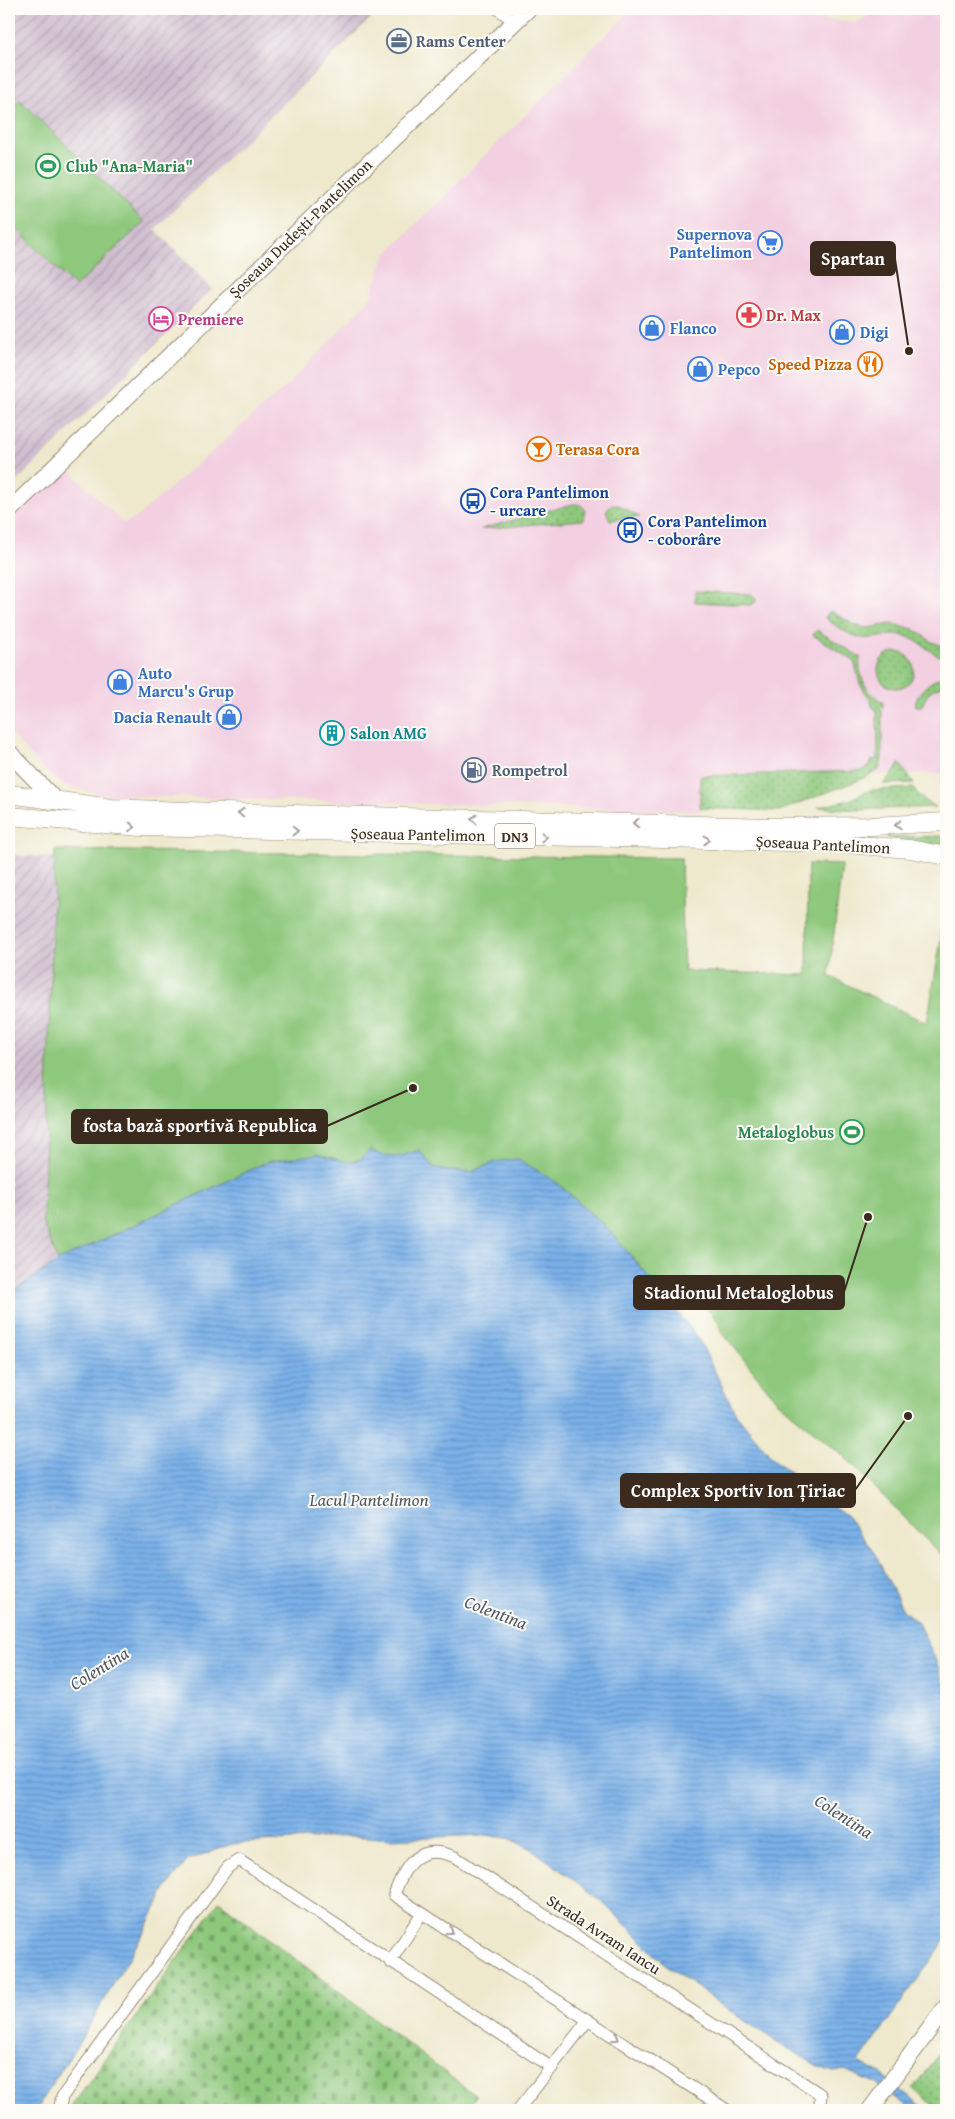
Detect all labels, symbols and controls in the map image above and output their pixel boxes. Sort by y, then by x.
office icon: Rams Center [386,28,412,54]
place label: Rams Center [416,29,507,53]
sports icon: Club "Ana-Maria" [35,153,61,179]
street label: Șoseaua Dudești-Pantelimon [223,153,377,303]
place label: Club "Ana-Maria" [66,154,193,178]
place label: Supernova Pantelimon [670,222,753,264]
supermarket icon: Supernova Pantelimon [757,230,783,256]
callout: Spartan [811,242,895,275]
text: Spartan [821,245,885,272]
pharmacy icon: Dr. Max [736,302,762,328]
place label: Dr. Max [766,303,822,327]
hotel icon: Premiere [148,306,174,332]
place label: Premiere [178,307,244,331]
shop icon: Flanco [639,315,665,341]
place label: Flanco [670,316,717,340]
shop icon: Digi [829,319,855,345]
place label: Digi [860,320,889,344]
restaurant icon: Speed Pizza [857,351,883,377]
place label: Speed Pizza [768,352,853,376]
shop icon: Pepco [687,356,713,382]
place label: Pepco [718,357,761,381]
bar icon: Terasa Cora [526,436,552,462]
place label: Terasa Cora [556,437,640,461]
place label: Cora Pantelimon - urcare [490,480,610,522]
bus stop icon: Cora Pantelimon - urcare [460,488,486,514]
place label: Cora Pantelimon - coborâre [648,509,768,551]
bus stop icon: Cora Pantelimon - coborâre [617,517,643,543]
place label: Auto Marcu's Grup [138,661,234,703]
shop icon: Auto Marcu's Grup [107,669,133,695]
shop icon: Dacia Renault [216,704,242,730]
place label: Dacia Renault [114,705,212,729]
building icon: Salon AMG [319,720,345,746]
place label: Salon AMG [350,721,427,745]
fuel station icon: Rompetrol [461,757,487,783]
place label: Rompetrol [492,758,568,782]
one-way arrow [237,807,245,818]
one-way arrow [470,814,478,824]
one-way arrow [632,818,640,828]
one-way arrow [893,820,901,831]
one-way arrow [128,821,136,832]
street label: Șoseaua Pantelimon [350,821,486,847]
road number: DN3 [495,824,535,848]
one-way arrow [291,826,299,836]
street label: Șoseaua Pantelimon [755,828,891,860]
one-way arrow [541,832,549,842]
one-way arrow [703,835,711,846]
callout: fosta bază sportivă Republica [72,1110,327,1143]
text: fosta bază sportivă Republica [83,1112,318,1139]
sports icon: Metaloglobus [839,1119,865,1145]
place label: Metaloglobus [738,1120,834,1144]
callout: Stadionul Metaloglobus [634,1276,844,1309]
text: Stadionul Metaloglobus [644,1279,834,1306]
callout: Complex Sportiv Ion Țiriac [621,1474,855,1507]
text: Complex Sportiv Ion Țiriac [631,1477,845,1504]
water label: Lacul Pantelimon [308,1486,429,1513]
water label: Colentina [461,1588,532,1637]
water label: Colentina [64,1639,134,1697]
water label: Colentina [809,1787,879,1845]
street label: Strada Avram Iancu [542,1888,666,1980]
one-way arrow [444,1925,453,1934]
one-way arrow [610,2032,619,2041]

